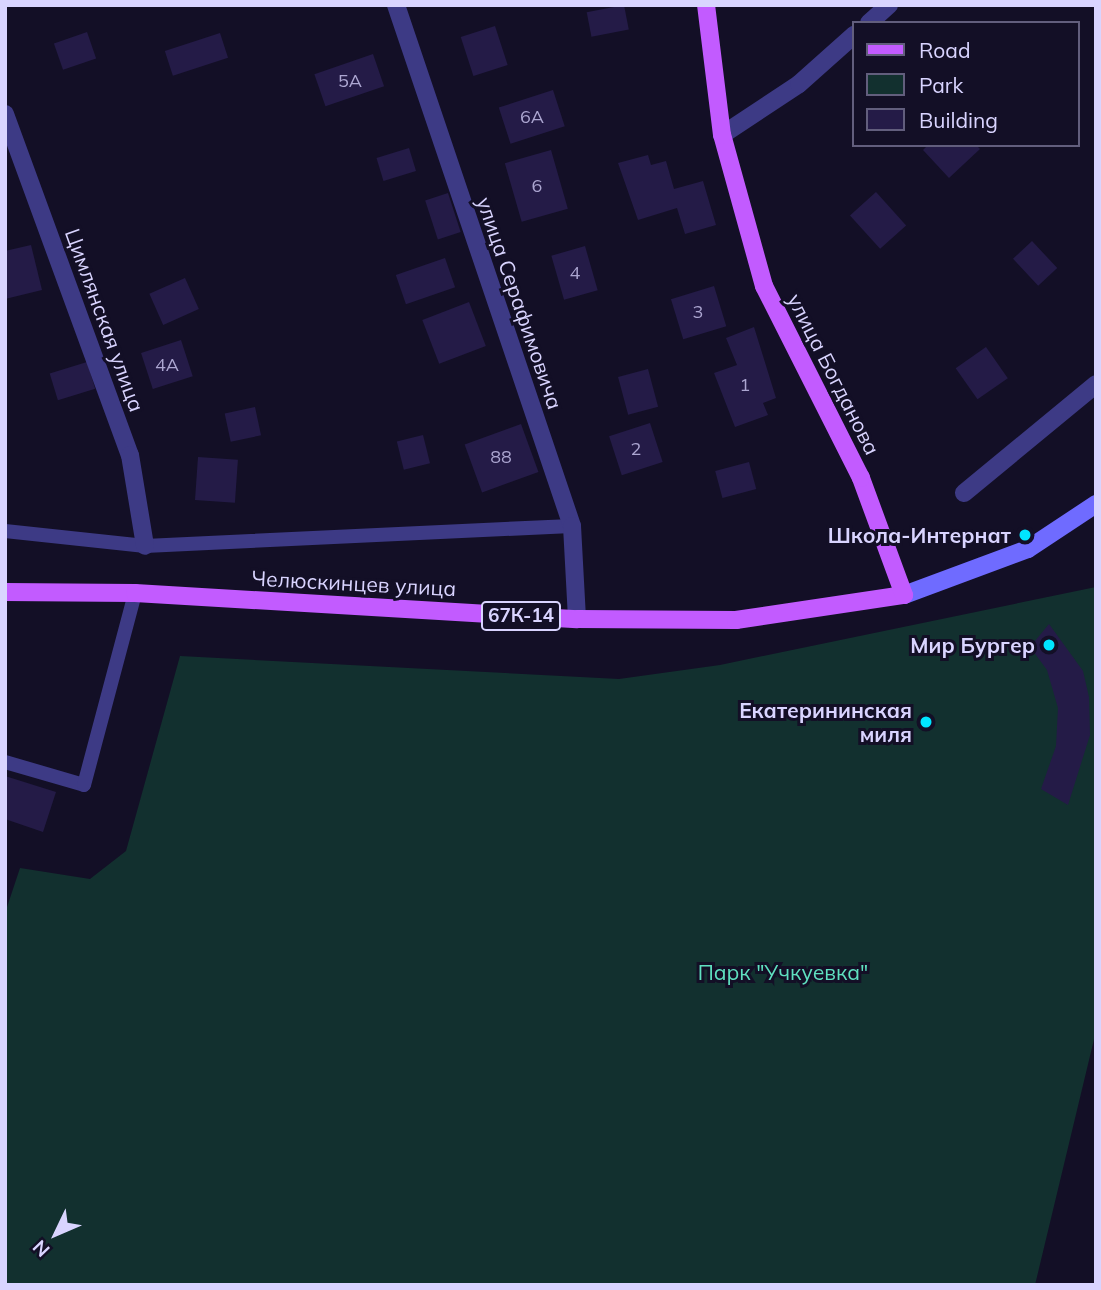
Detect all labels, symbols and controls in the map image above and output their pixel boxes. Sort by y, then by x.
legend [852,21,1080,147]
text: Road [919,37,970,63]
house number: 5А [338,70,362,92]
text: Park [919,72,963,98]
house number: 6А [520,106,544,128]
text: Building [919,107,998,133]
house number: 6 [532,175,542,197]
street label: улица Серафимовича [472,194,568,412]
street label: Цимлянская улица [60,225,150,415]
house number: 4 [570,262,580,284]
street label: улица Богданова [783,289,885,459]
house number: 3 [693,301,703,323]
house number: 4А [155,354,179,376]
house number: 1 [740,374,750,396]
house number: 2 [631,438,641,460]
house number: 88 [490,446,512,468]
place label: Школа-Интернат [828,522,1011,548]
marker: Школа-Интернат [1017,527,1033,543]
street label: Челюскинцев улица [251,565,457,601]
road number: 67К-14 [481,600,561,632]
place label: Мир Бургер [910,632,1035,658]
marker: Мир Бургер [1041,637,1057,653]
place label: Екатерининская миля [739,697,912,747]
marker: Екатерининская миля [918,714,934,730]
park label: Парк "Учкуевка" [698,959,868,985]
north arrow [21,1199,91,1269]
text: N [27,1235,55,1262]

